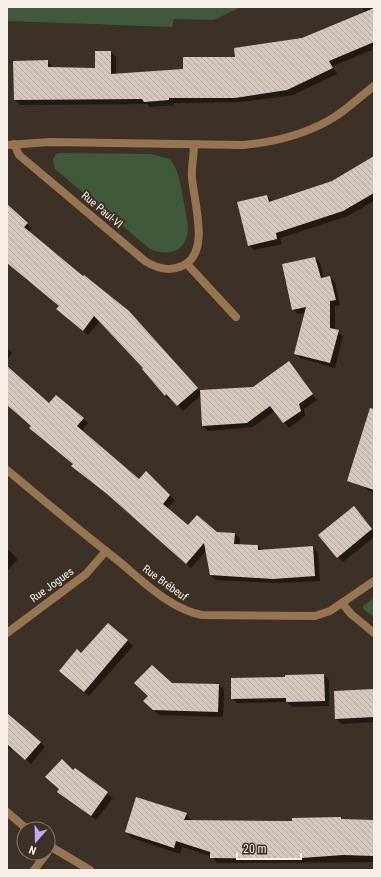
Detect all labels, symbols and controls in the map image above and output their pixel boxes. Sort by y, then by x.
street label: Rue Paul-VI [79,189,125,231]
street label: Rue Brébeuf [140,562,191,604]
street label: Rue Jogues [28,565,76,605]
north arrow [16,821,56,861]
scale bar [237,835,301,861]
text: 20 m [243,842,267,856]
text: N [27,843,38,857]

